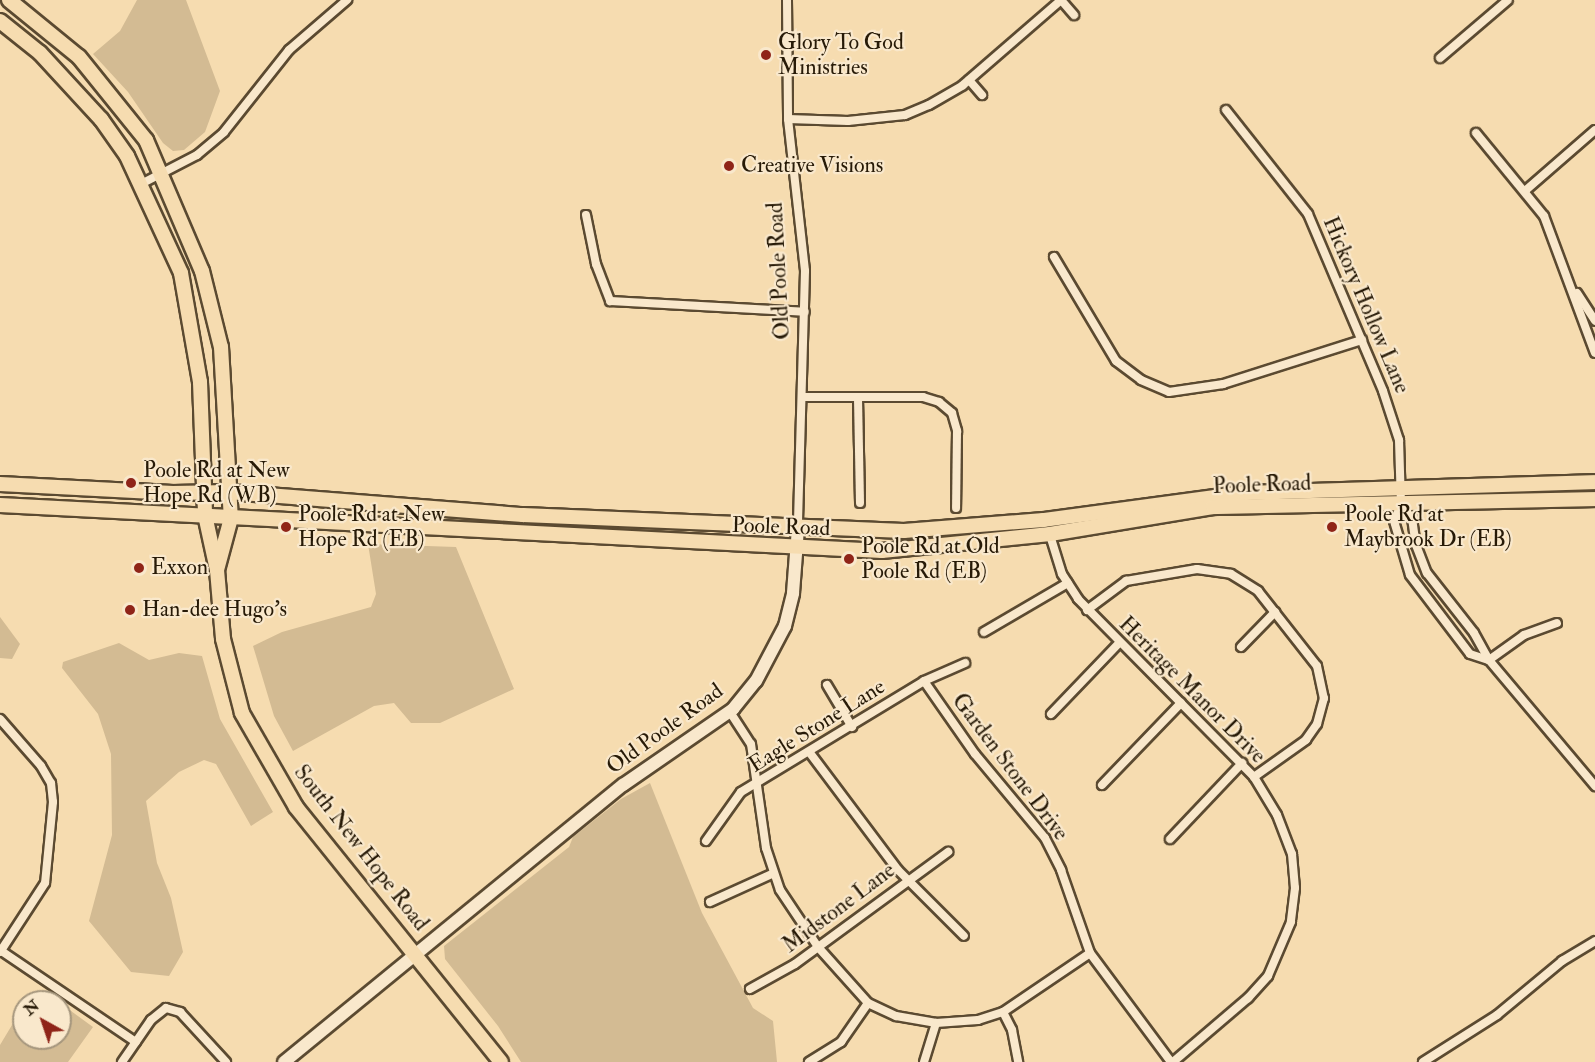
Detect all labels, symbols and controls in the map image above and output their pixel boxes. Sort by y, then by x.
place label: Glory To God Ministries [778,29,904,80]
marker: Glory To God Ministries [759,48,773,62]
place label: Creative Visions [741,153,883,179]
marker: Creative Visions [722,159,736,173]
street label: Old Poole Road [762,202,796,340]
street label: Hickory Hollow Lane [1317,213,1415,397]
place label: Poole Rd at New Hope Rd (WB) [143,457,290,508]
street label: Poole Road [1212,470,1312,500]
marker: Poole Rd at New Hope Rd (WB) [124,476,138,490]
place label: Poole Rd at New Hope Rd (EB) [298,501,445,552]
place label: Poole Rd at Maybrook Dr (EB) [1344,501,1512,552]
street label: Poole Road [731,512,831,542]
marker: Poole Rd at New Hope Rd (EB) [279,520,293,534]
marker: Poole Rd at Maybrook Dr (EB) [1325,520,1339,534]
place label: Poole Rd at Old Poole Rd (EB) [861,533,1000,584]
marker: Poole Rd at Old Poole Rd (EB) [842,552,856,566]
place label: Exxon [151,555,208,581]
marker: Exxon [132,561,146,575]
place label: Han-dee Hugo's [142,597,287,623]
marker: Han-dee Hugo's [123,603,137,617]
street label: Heritage Manor Drive [1113,611,1271,769]
street label: Eagle Stone Lane [744,674,890,778]
street label: Old Poole Road [602,678,728,780]
street label: Garden Stone Drive [946,688,1074,846]
street label: South New Hope Road [288,760,434,936]
street label: Midstone Lane [778,857,900,959]
north arrow [12,990,72,1050]
text: N [20,995,44,1020]

